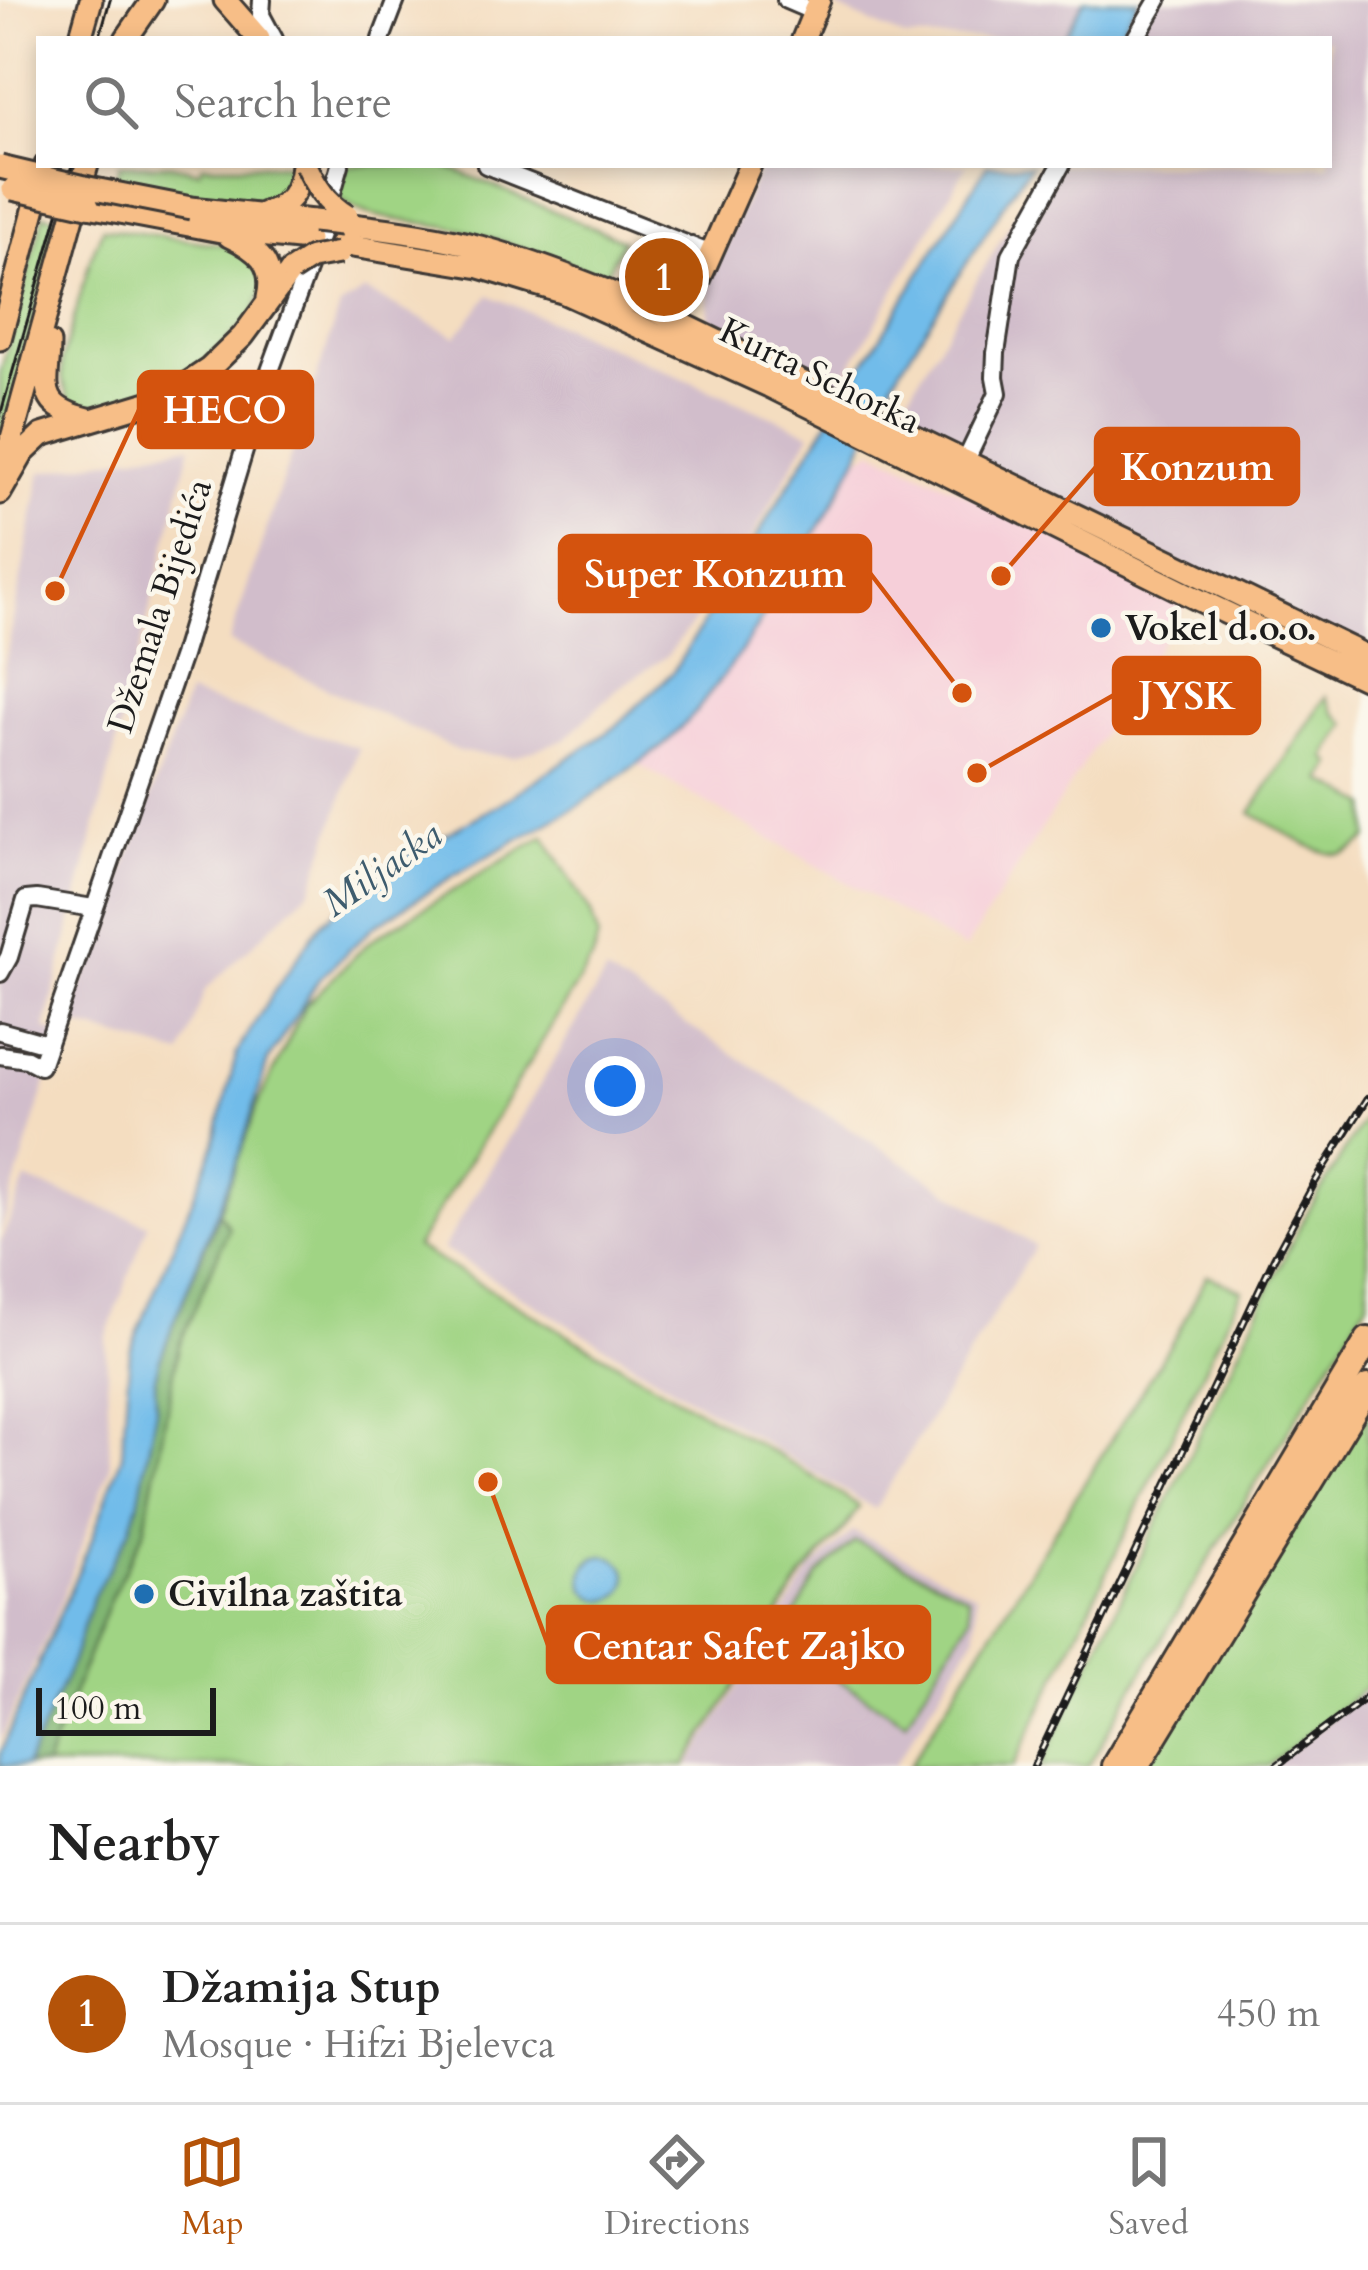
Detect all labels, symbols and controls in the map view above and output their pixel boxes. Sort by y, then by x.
search box [36,36,1332,168]
icon: search [78,69,144,135]
text: Search here [174,72,392,133]
pin: 1 [625,232,703,322]
street label: Kurta Schorka [711,306,929,446]
callout: HECO [139,372,312,447]
text: HECO [163,384,287,437]
callout: Konzum [1096,429,1298,504]
text: Konzum [1120,441,1274,494]
street label: Džemala Bijedića [96,472,224,739]
callout: Super Konzum [560,536,870,611]
text: Super Konzum [584,548,846,601]
place label: Vokel d.o.o. [1125,604,1317,653]
marker: Vokel d.o.o. [1088,615,1114,641]
callout: JYSK [1114,658,1259,733]
text: JYSK [1133,670,1236,723]
water label: Miljacka [311,808,453,930]
your location [585,1056,645,1116]
place label: Civilna zaštita [168,1570,403,1619]
marker: Civilna zaštita [131,1581,157,1607]
callout: Centar Safet Zajko [548,1607,929,1682]
text: Centar Safet Zajko [572,1620,906,1673]
scale bar [36,1682,216,1735]
text: 100 m [54,1686,141,1731]
text: Nearby [48,1809,220,1879]
text: Džamija Stup [162,1957,441,2018]
text: 1 [77,1987,97,2040]
text: 450 m [1217,1987,1320,2040]
text: Mosque · Hifzi Bjelevca [162,2018,555,2071]
tab: Map [179,2129,245,2246]
tab: Directions [604,2129,750,2246]
tab: Saved [1109,2129,1189,2246]

